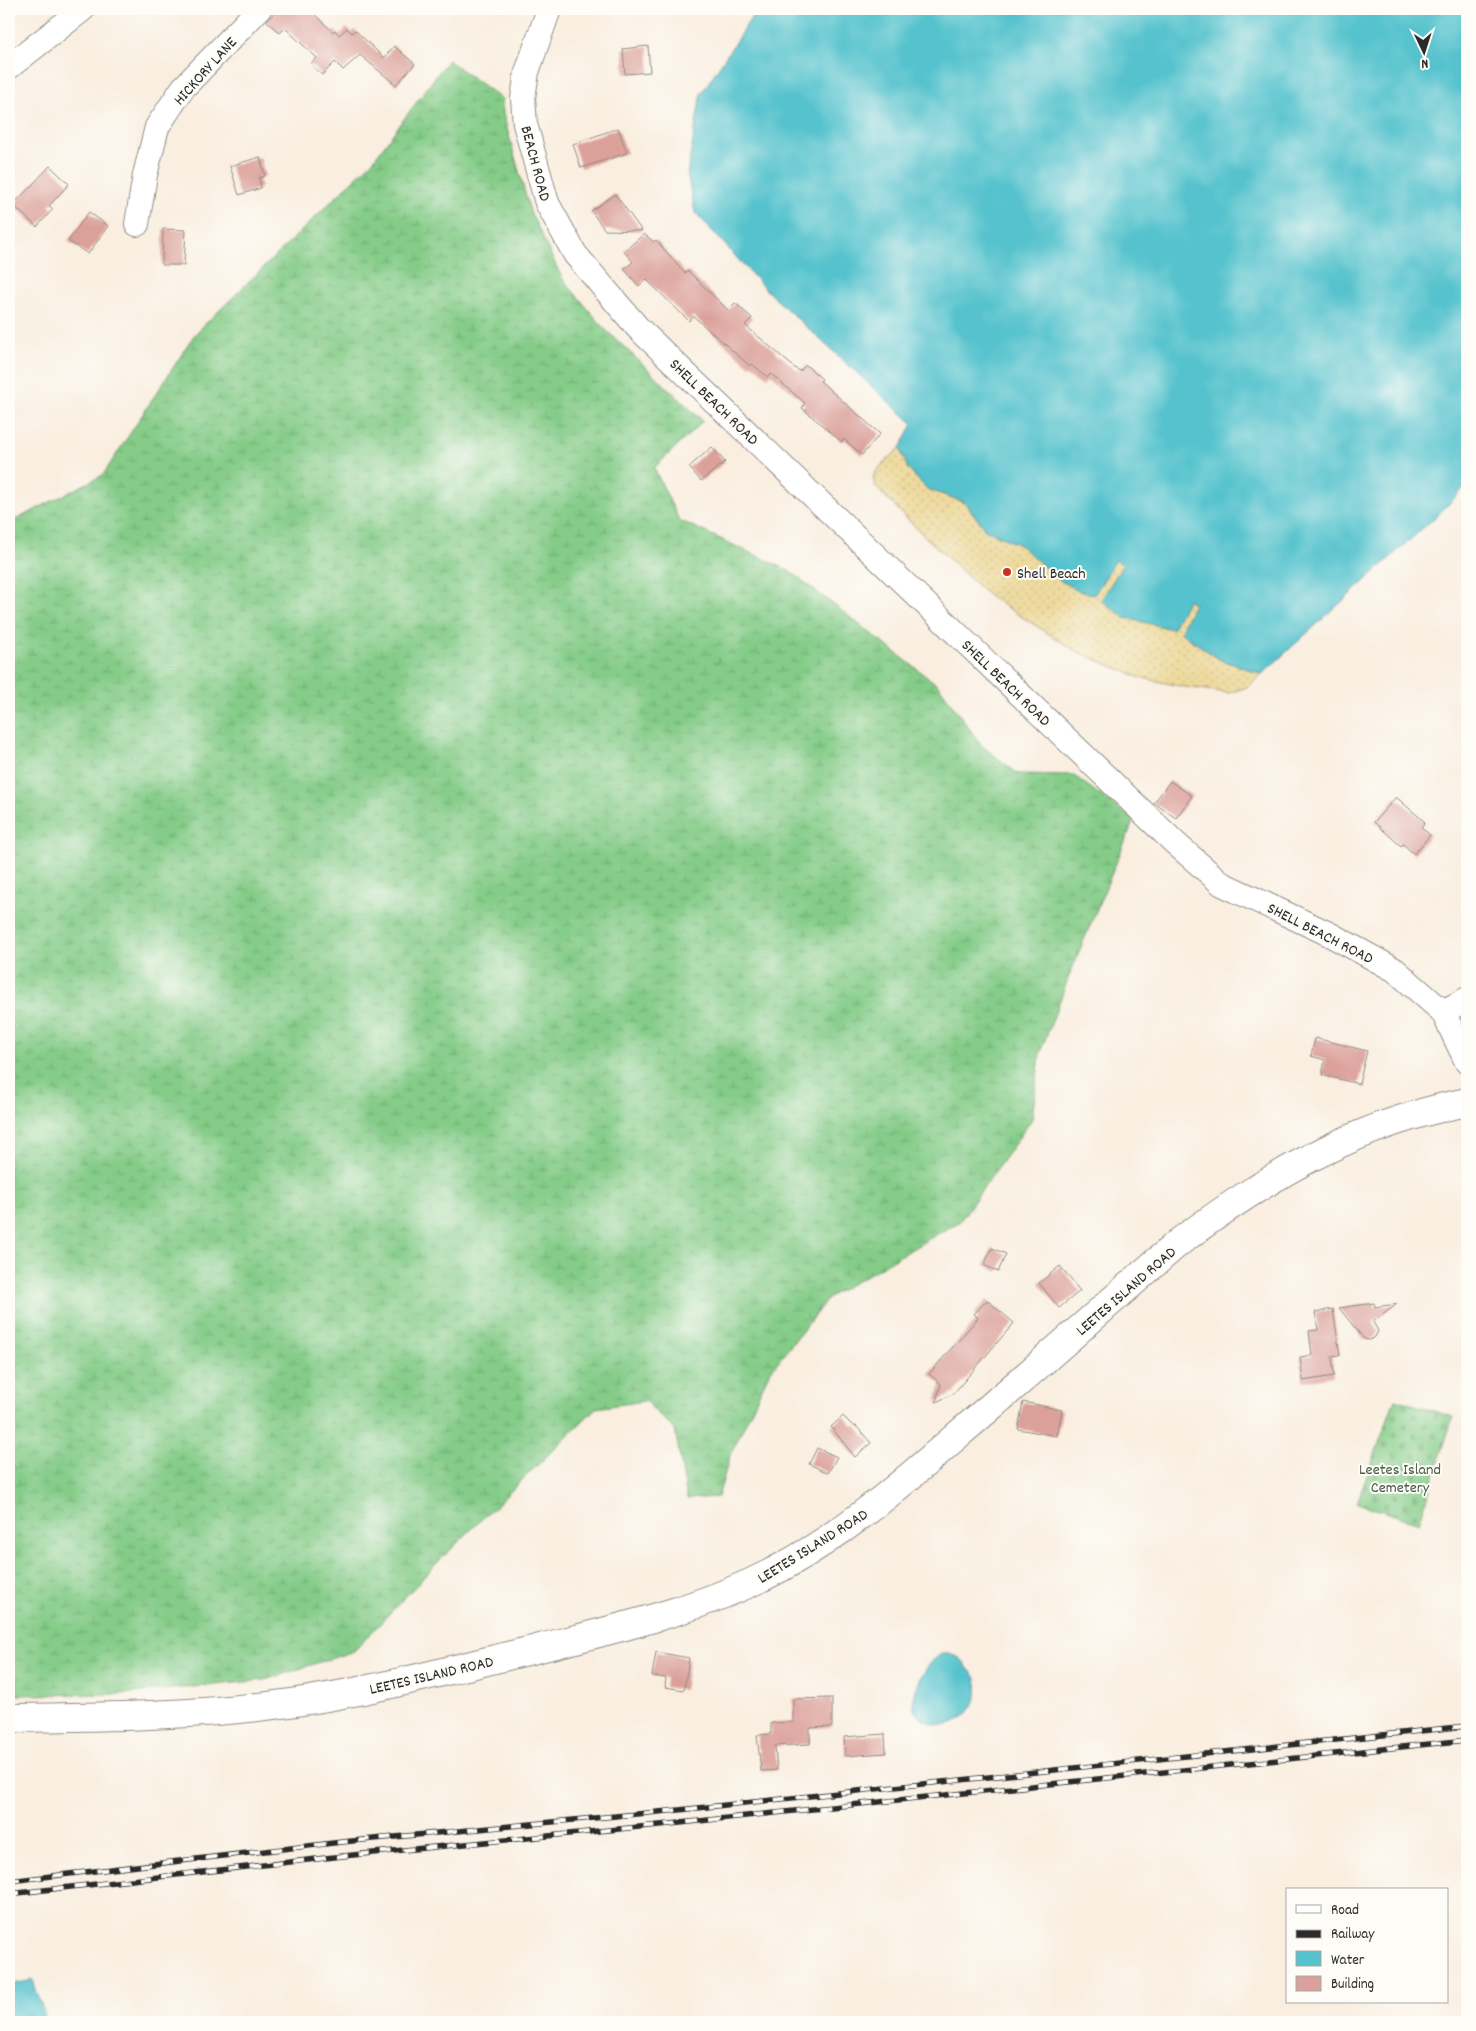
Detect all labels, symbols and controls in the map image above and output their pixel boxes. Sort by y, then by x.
north arrow [1398,28,1448,78]
street label: HICKORY LANE [169,32,243,111]
text: N [1421,53,1429,73]
street label: BEACH ROAD [513,123,556,204]
street label: SHELL BEACH ROAD [663,354,763,452]
place label: Shell Beach [1017,563,1086,586]
marker: Shell Beach [1001,566,1013,578]
street label: SHELL BEACH ROAD [955,635,1055,733]
street label: SHELL BEACH ROAD [1263,898,1377,971]
street label: LEETES ISLAND ROAD [1071,1242,1182,1342]
park label: Leetes Island Cemetery [1359,1459,1441,1500]
street label: LEETES ISLAND ROAD [754,1504,873,1590]
street label: LEETES ISLAND ROAD [367,1651,496,1702]
legend [1286,1888,1448,2004]
text: Road [1331,1900,1359,1922]
text: Railway [1331,1924,1375,1946]
text: Water [1331,1950,1365,1972]
text: Building [1331,1974,1374,1996]

